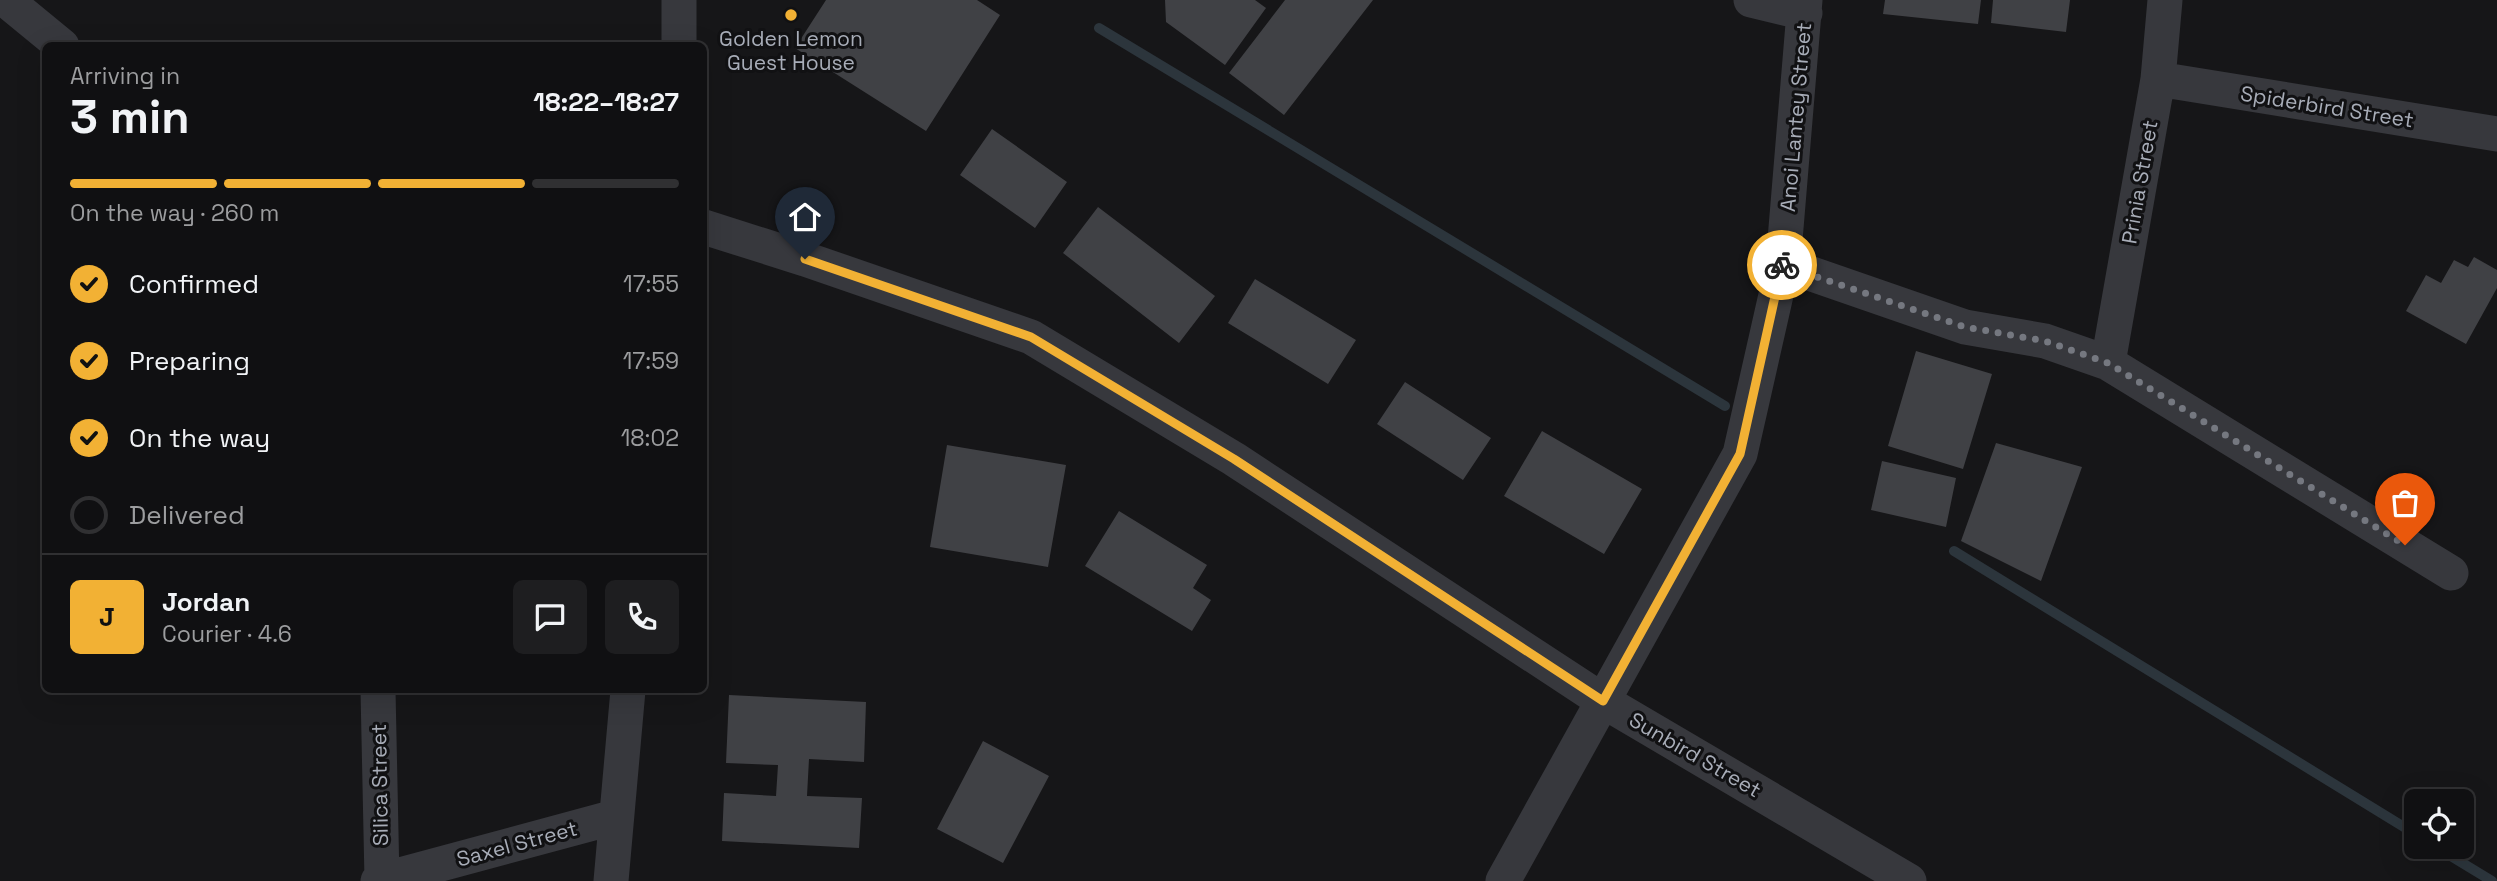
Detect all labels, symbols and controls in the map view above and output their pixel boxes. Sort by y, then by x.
marker: Golden Lemon Guest House [783,7,799,23]
street label: Anoi Lantey Street [1774,21,1817,213]
place label: Golden Lemon Guest House [719,25,863,76]
text: Arriving in [70,61,180,91]
street label: Spiderbird Street [2239,80,2415,134]
text: 18:22–18:27 [533,85,679,119]
text: 3 min [70,88,190,146]
street label: Prinia Street [2115,118,2164,246]
pin [775,187,835,259]
text: On the way · 260 m [70,198,279,228]
icon: home [786,198,824,236]
courier [1747,230,1817,300]
icon: bike [1763,246,1801,284]
icon: check [70,265,108,303]
text: Confirmed [129,267,259,301]
text: 17:55 [623,269,679,299]
icon: check [70,342,108,380]
text: Preparing [129,344,250,378]
text: 17:59 [623,346,679,376]
icon: check [70,419,108,457]
text: On the way [129,421,270,455]
text: 18:02 [621,423,679,453]
pin [2375,473,2435,545]
icon: bag [2386,484,2424,522]
text: Delivered [129,498,245,532]
button: chat [513,580,587,654]
button: phone [605,580,679,654]
text: Jordan [162,585,250,619]
text: J [99,600,115,634]
text: Courier · 4.6 [162,619,292,649]
street label: Sunbird Street [1624,706,1766,803]
street label: Silica Street [365,724,394,846]
map controls [2404,789,2474,859]
button: locate [2404,789,2474,859]
street label: Saxel Street [454,814,580,873]

